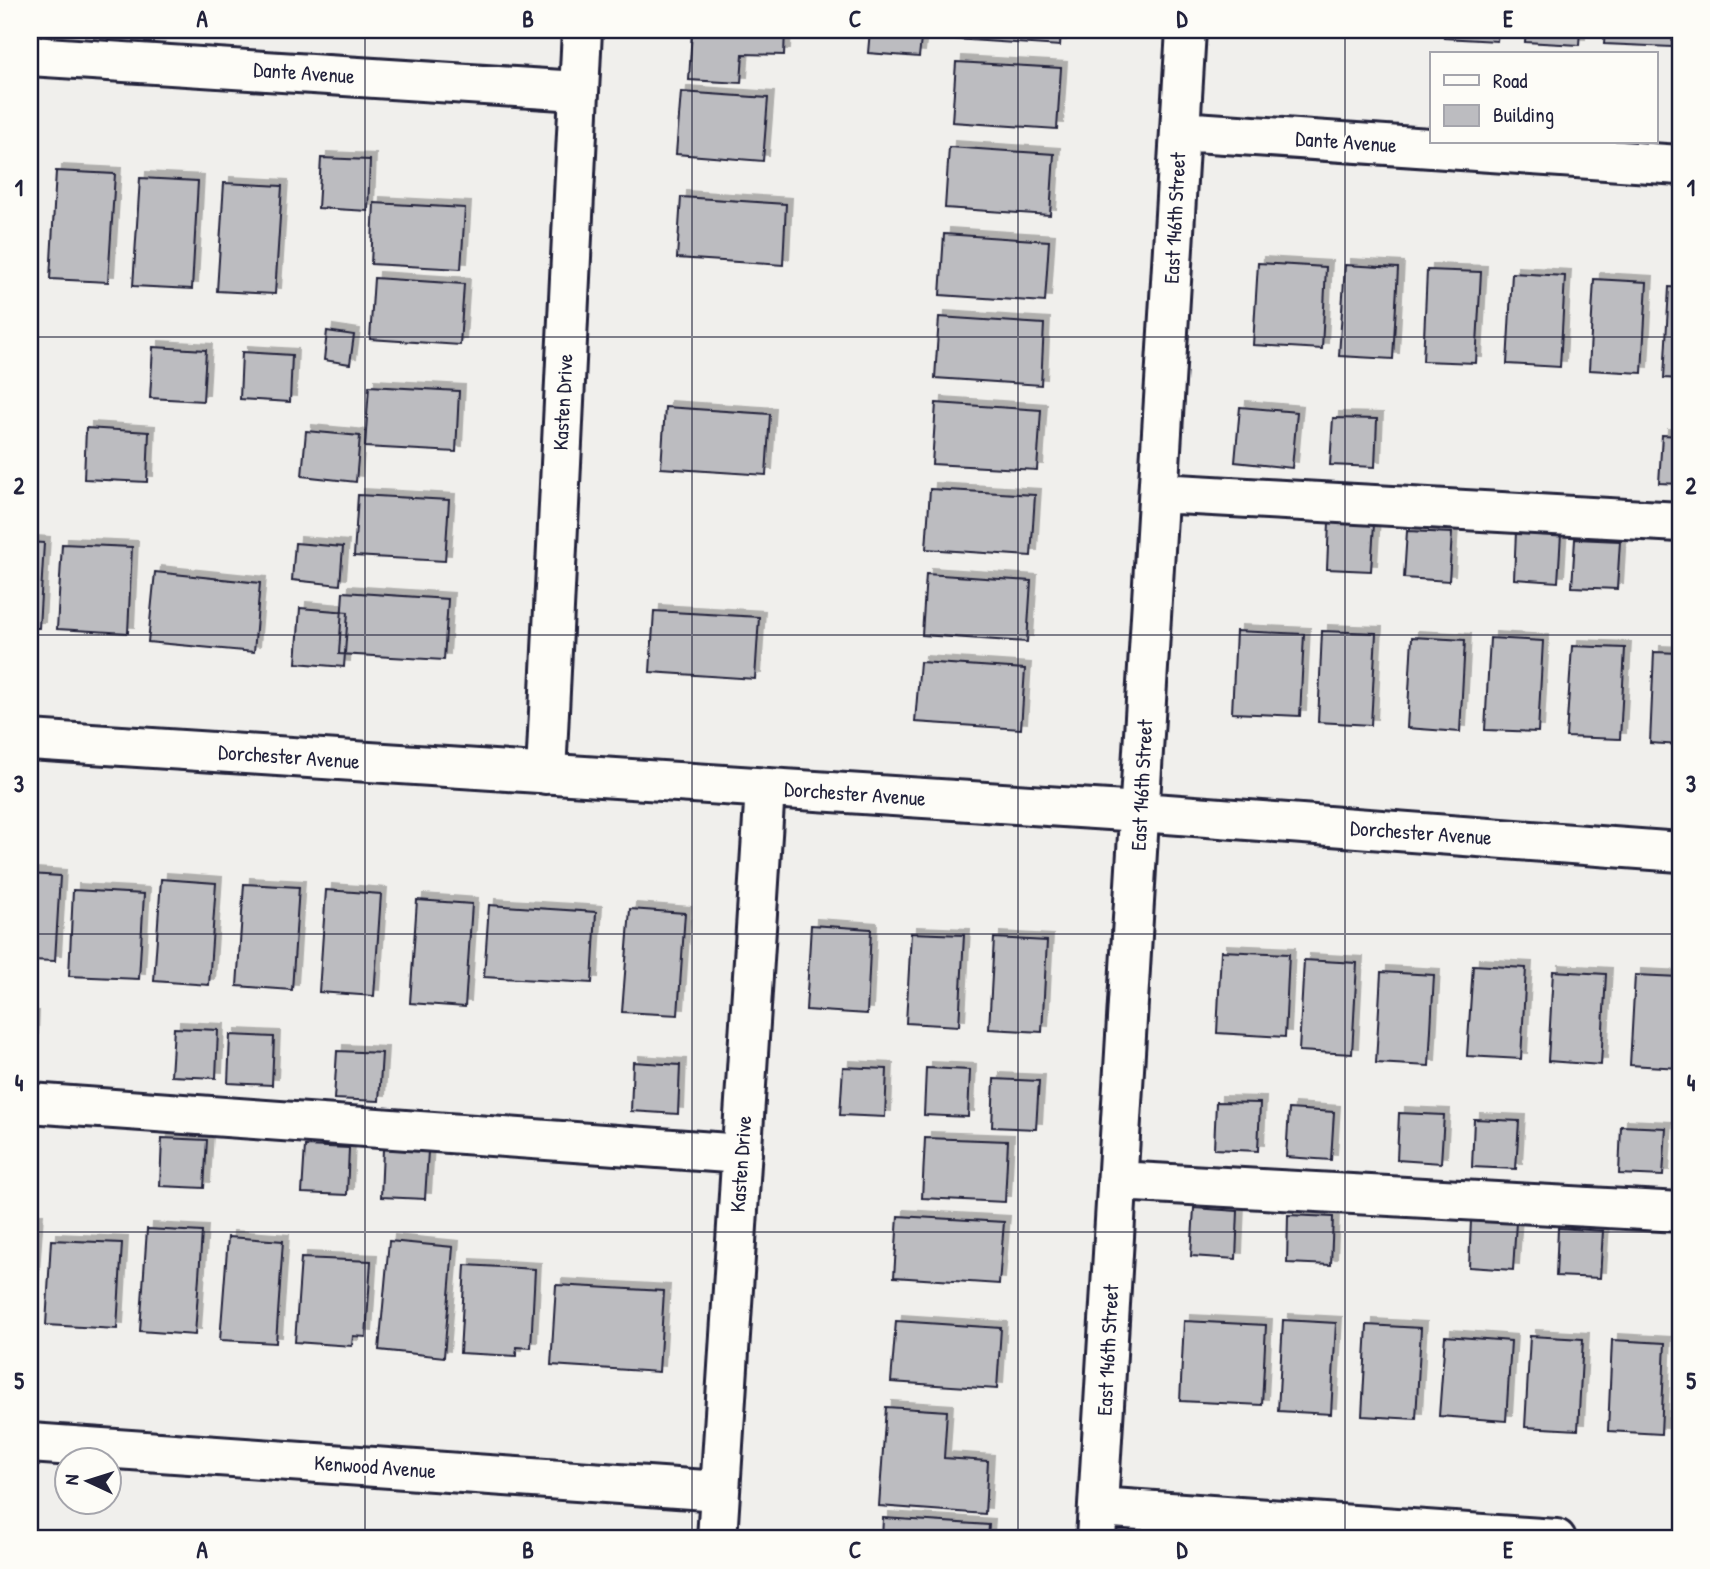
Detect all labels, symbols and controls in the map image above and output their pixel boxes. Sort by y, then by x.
text: A [196,3,208,34]
text: B [522,3,534,34]
text: C [849,3,861,34]
text: D [1177,3,1189,34]
text: E [1503,3,1514,34]
legend [1430,52,1658,144]
street label: Dante Avenue [252,55,356,91]
text: Road [1493,66,1527,95]
text: Building [1493,100,1554,129]
street label: Dante Avenue [1294,124,1398,160]
street label: East 146th Street [1157,151,1192,284]
text: 1 [15,172,23,203]
text: 1 [1687,172,1695,203]
street label: Kasten Drive [545,353,580,451]
text: 2 [14,470,25,501]
text: 2 [1686,470,1697,501]
street label: East 146th Street [1124,718,1159,851]
street label: Dorchester Avenue [217,737,361,776]
text: 3 [14,768,24,799]
text: 3 [1686,768,1696,799]
street label: Dorchester Avenue [783,774,927,813]
street label: Dorchester Avenue [1349,813,1493,852]
text: 4 [15,1067,24,1098]
text: 4 [1687,1067,1696,1098]
street label: Kasten Drive [723,1115,758,1213]
street label: East 146th Street [1090,1283,1125,1416]
text: 5 [14,1365,24,1396]
text: 5 [1686,1365,1696,1396]
north arrow [52,1446,122,1516]
street label: Kenwood Avenue [313,1448,437,1485]
text: N [58,1474,84,1486]
text: A [196,1534,208,1565]
text: B [522,1534,534,1565]
text: C [849,1534,861,1565]
text: D [1177,1534,1189,1565]
text: E [1503,1534,1514,1565]

